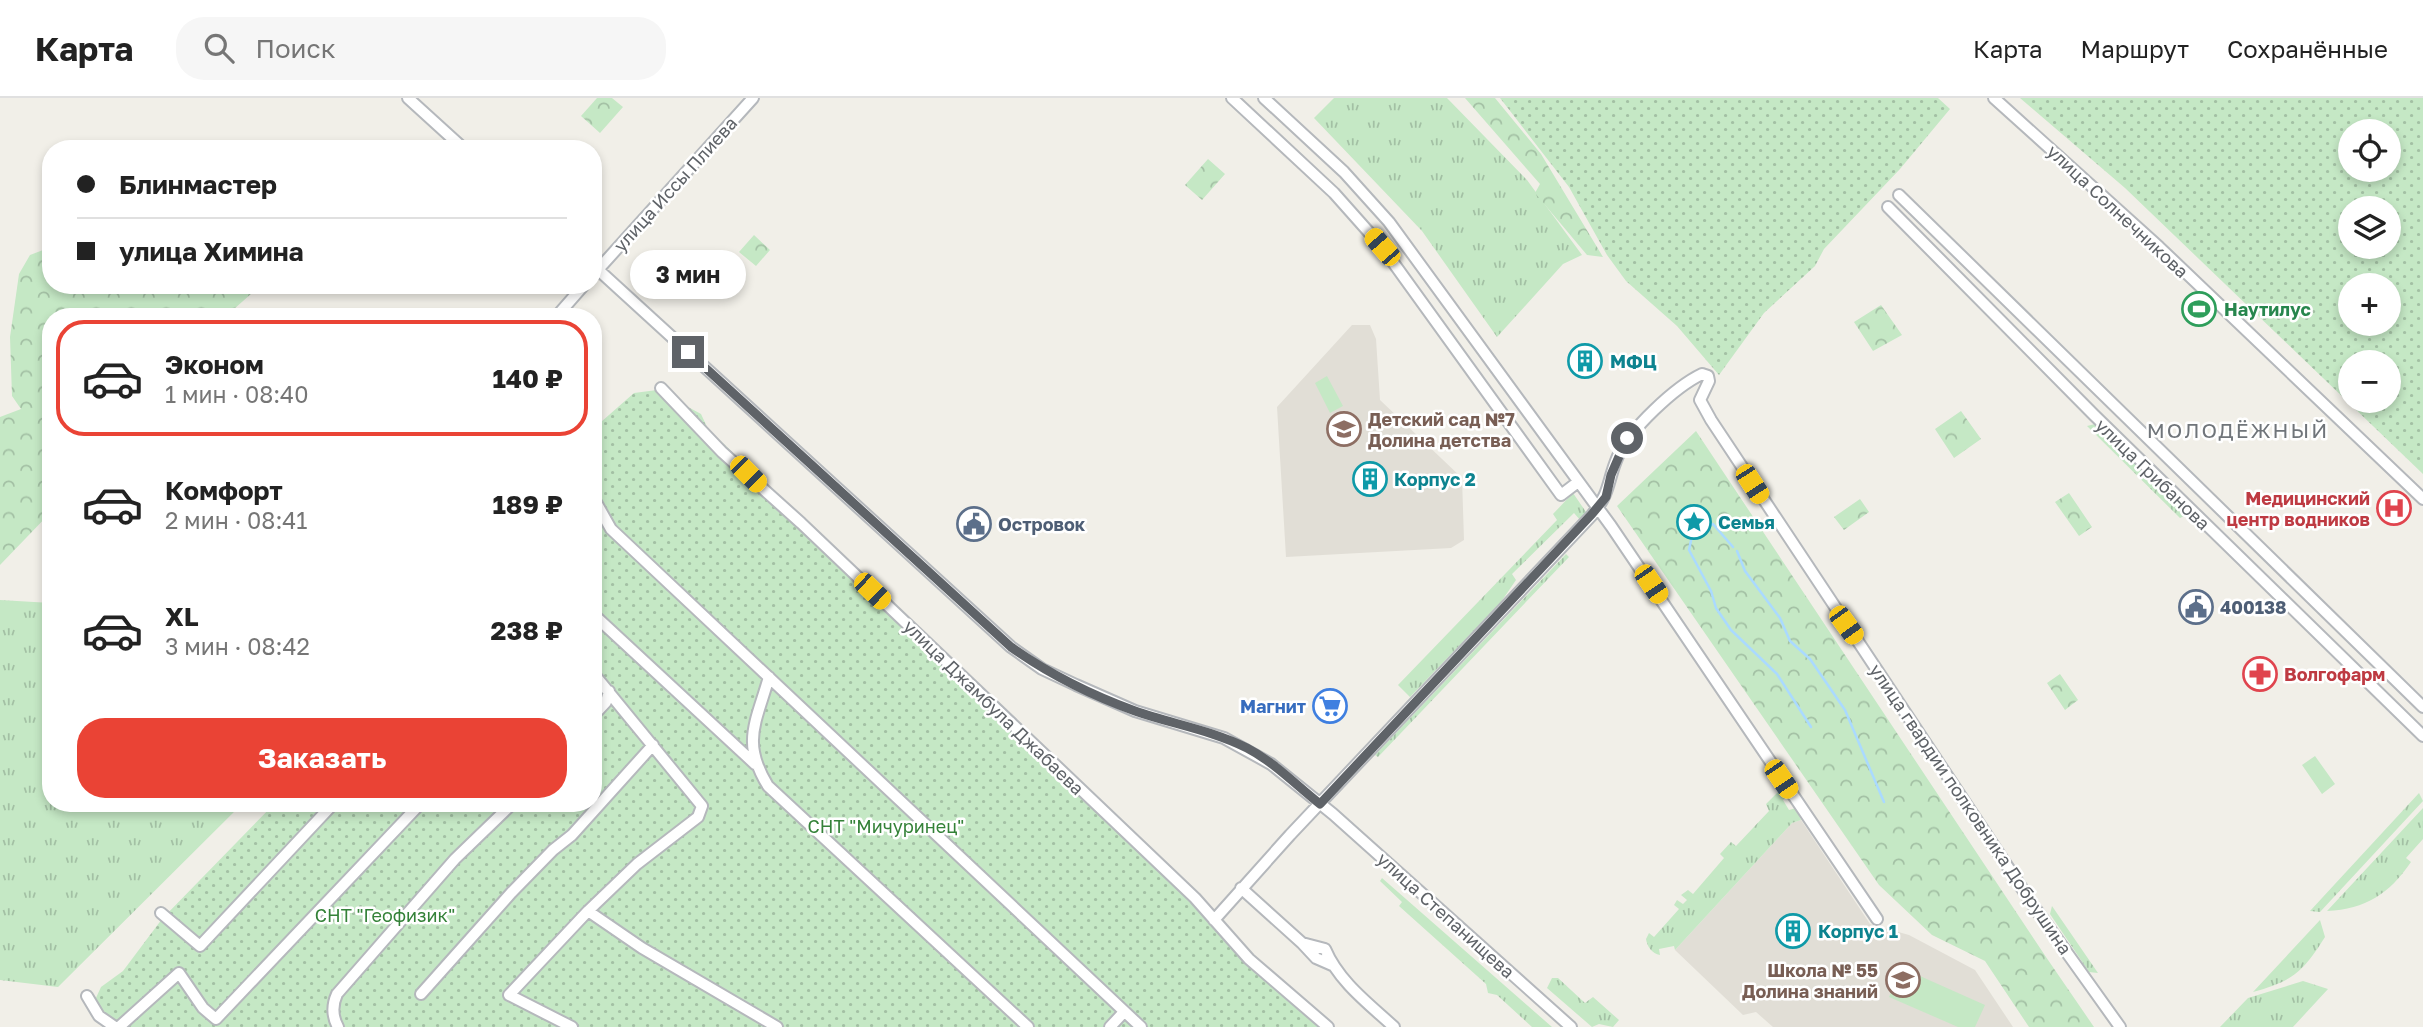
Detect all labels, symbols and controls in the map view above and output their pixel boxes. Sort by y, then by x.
search box [176,17,666,80]
text: Карта [35,29,134,68]
icon: search [200,29,238,67]
text: Поиск [256,33,336,64]
text: Карта [1973,34,2043,63]
text: Маршрут [2081,34,2189,63]
text: Сохранённые [2227,34,2388,63]
street label: улица Иссы Плиева [609,112,741,256]
map controls [2338,119,2401,413]
button: locate [2338,119,2401,182]
street label: улица Солнечникова [2043,140,2193,282]
text: Блинмастер [119,169,277,200]
button: layers [2338,196,2401,259]
car [1361,224,1404,270]
text: улица Химина [119,236,304,267]
callout: 3 мин [630,250,746,300]
text: 3 мин [656,260,720,288]
button: + [2338,273,2401,336]
sports icon: Наутилус [2180,290,2218,328]
place label: Наутилус [2224,298,2311,320]
route end [672,336,704,368]
building icon: МФЦ [1566,342,1604,380]
icon: car [81,347,144,410]
text: Эконом [165,349,264,380]
place label: МФЦ [1610,350,1657,372]
button: − [2338,350,2401,413]
text: 140 ₽ [492,363,563,394]
text: 1 мин · 08:40 [165,380,308,408]
place label: Детский сад №7 Долина детства [1368,408,1515,451]
school or university icon: Детский сад №7 Долина детства [1325,410,1363,448]
street label: улица Грибанова [2091,414,2215,534]
district label: МОЛОДЁЖНЫЙ [2147,417,2329,443]
route start [1611,422,1643,454]
car [726,452,771,496]
building icon: Корпус 2 [1351,460,1389,498]
car [1732,461,1773,507]
place label: Корпус 2 [1394,468,1476,490]
icon: car [81,473,144,536]
text: Комфорт [165,475,283,506]
place label: Медицинский центр водников [2227,487,2370,530]
text: 189 ₽ [492,489,563,520]
hospital icon: Медицинский центр водников [2375,489,2413,527]
place icon: Семья [1675,503,1713,541]
public building icon: Островок [955,505,993,543]
text: 2 мин · 08:41 [165,506,308,534]
place label: Семья [1718,511,1775,533]
place label: Островок [998,513,1086,535]
car [1631,561,1672,607]
car [850,569,895,613]
public building icon: 400138 [2177,588,2215,626]
place label: 400138 [2220,596,2286,618]
icon: car [81,599,144,662]
text: XL [165,601,199,632]
car [1826,602,1867,648]
text: 238 ₽ [491,615,563,646]
street label: улица Джамбула Джабаева [899,615,1089,799]
text: 3 мин · 08:42 [165,632,310,660]
pharmacy icon: Волгофарм [2241,655,2279,693]
street label: улица гвардии полковника Добрушина [1865,660,2077,958]
place label: Волгофарм [2284,663,2385,685]
supermarket icon: Магнит [1311,687,1349,725]
place label: Магнит [1240,695,1306,717]
button: Заказать [77,718,567,798]
car [1761,756,1802,802]
park label: СНТ "Мичуринец" [808,815,964,837]
street label: улица Степанищева [1373,847,1519,983]
park label: СНТ "Геофизик" [315,904,455,926]
building icon: Корпус 1 [1774,912,1812,950]
place label: Корпус 1 [1818,920,1898,942]
place label: Школа № 55 Долина знаний [1742,959,1878,1002]
school or university icon: Школа № 55 Долина знаний [1884,961,1922,999]

